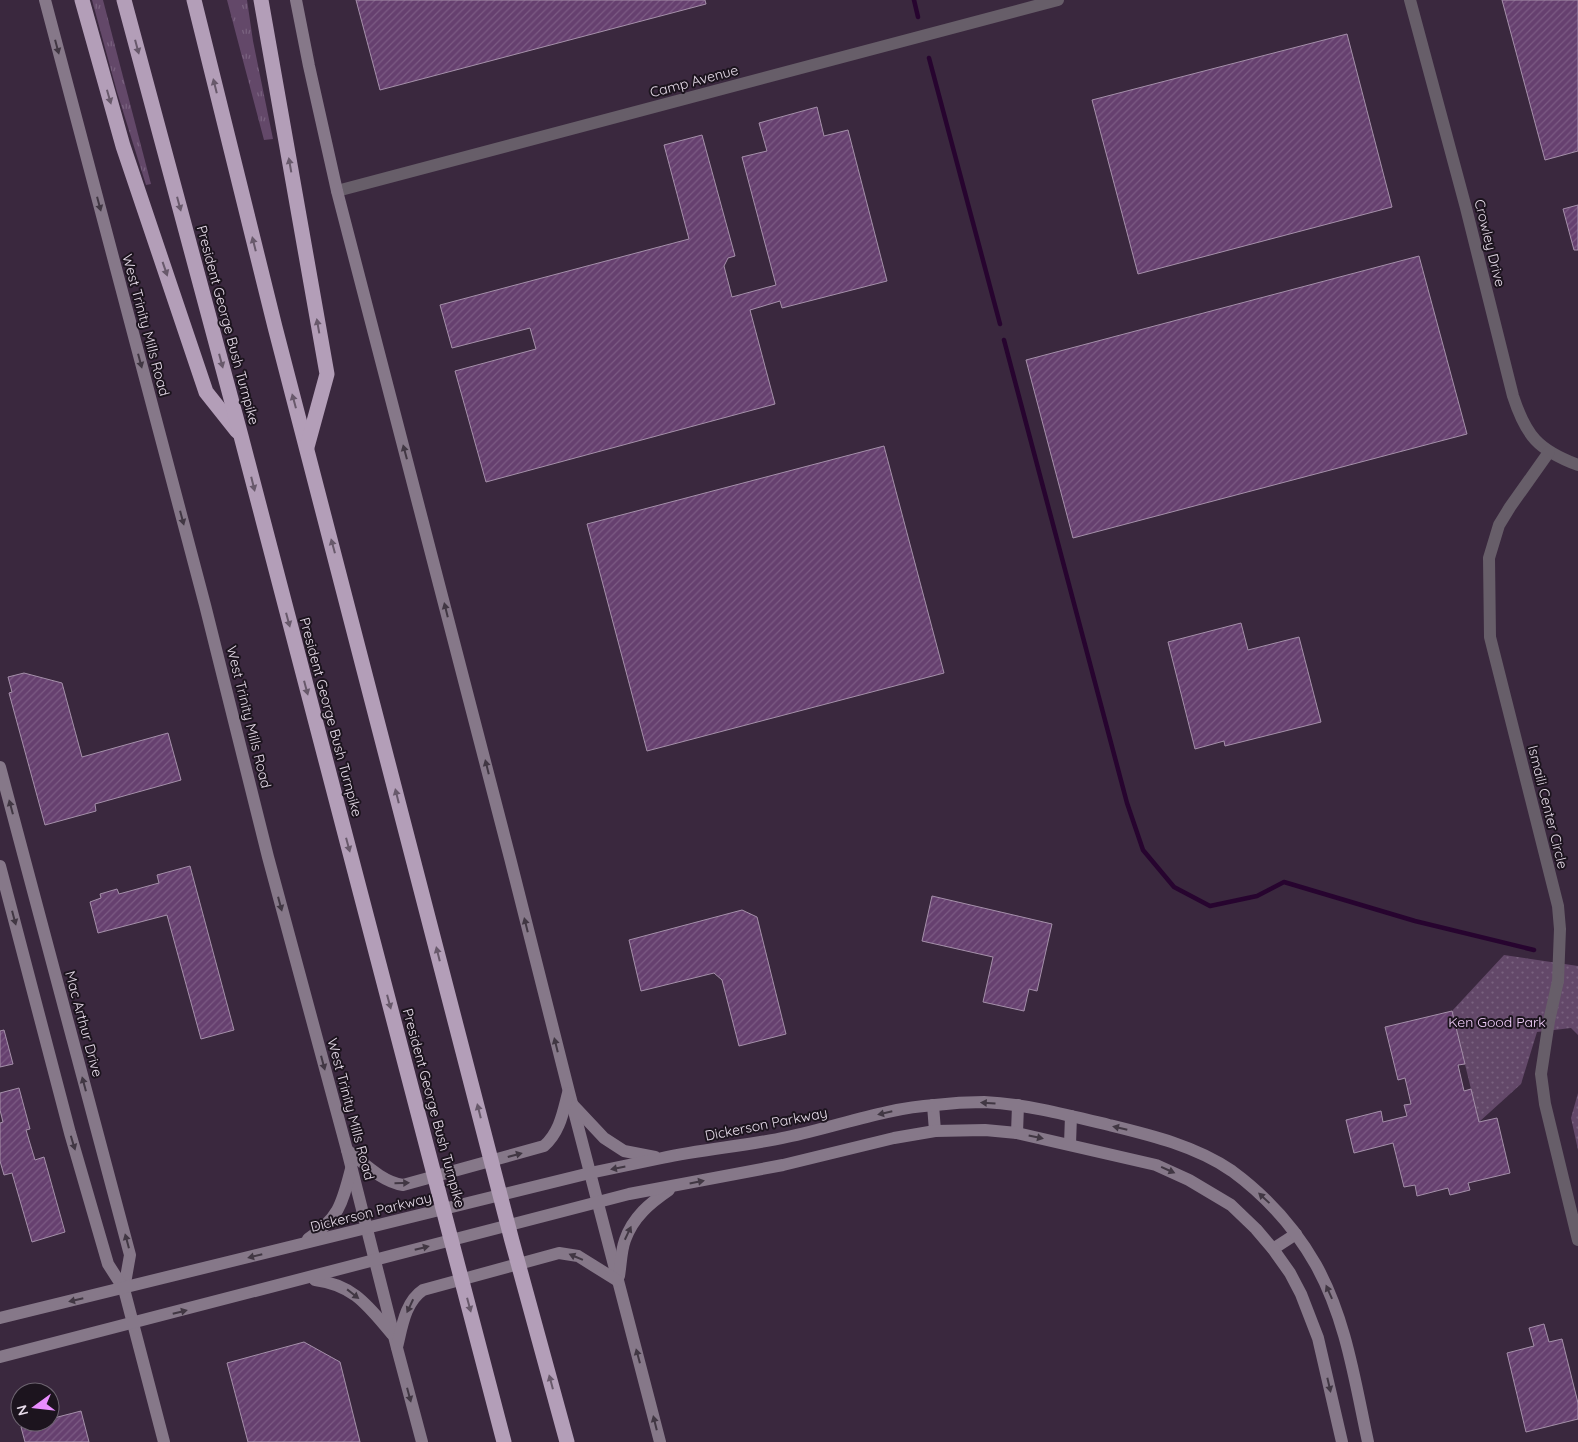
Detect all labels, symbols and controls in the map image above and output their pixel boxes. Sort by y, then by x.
one-way arrow [53,40,61,55]
one-way arrow [133,40,141,55]
street label: Camp Avenue [648,61,740,101]
one-way arrow [211,78,219,93]
one-way arrow [106,90,114,105]
one-way arrow [286,157,294,173]
one-way arrow [175,196,183,212]
one-way arrow [95,197,103,212]
street label: Crowley Drive [1470,197,1510,289]
street label: President George Bush Turnpike [193,223,263,427]
one-way arrow [250,236,258,251]
street label: West Trinity Mills Road [118,252,174,398]
one-way arrow [161,261,169,276]
one-way arrow [313,317,321,333]
one-way arrow [217,353,225,369]
one-way arrow [136,354,144,369]
one-way arrow [290,394,298,409]
one-way arrow [401,445,409,460]
one-way arrow [249,476,257,491]
one-way arrow [178,511,186,526]
one-way arrow [328,539,336,554]
one-way arrow [442,602,450,617]
one-way arrow [285,613,293,628]
street label: President George Bush Turnpike [296,615,366,819]
street label: West Trinity Mills Road [223,644,275,790]
one-way arrow [303,681,311,696]
street label: Ismaili Center Circle [1524,743,1572,871]
one-way arrow [482,760,490,775]
one-way arrow [393,789,401,804]
one-way arrow [7,800,15,815]
one-way arrow [344,838,352,853]
one-way arrow [277,897,285,912]
one-way arrow [10,911,18,926]
one-way arrow [522,917,530,932]
one-way arrow [434,946,442,961]
street label: Mac Arthur Drive [61,969,107,1079]
one-way arrow [386,995,394,1010]
street label: President George Bush Turnpike [399,1006,469,1210]
park label: Ken Good Park [1448,1013,1546,1031]
street label: West Trinity Mills Road [323,1036,379,1182]
one-way arrow [552,1037,560,1052]
one-way arrow [319,1055,327,1070]
one-way arrow [80,1077,88,1092]
one-way arrow [980,1099,996,1107]
street label: Dickerson Parkway [703,1103,829,1145]
one-way arrow [474,1104,482,1119]
one-way arrow [877,1109,892,1117]
one-way arrow [1112,1124,1127,1132]
one-way arrow [1028,1133,1043,1141]
one-way arrow [69,1136,77,1151]
one-way arrow [508,1150,523,1158]
one-way arrow [610,1164,626,1172]
one-way arrow [1161,1166,1175,1174]
one-way arrow [689,1178,705,1186]
one-way arrow [395,1179,411,1187]
street label: Dickerson Parkway [308,1188,434,1236]
one-way arrow [1258,1192,1270,1204]
one-way arrow [624,1226,632,1241]
one-way arrow [122,1234,130,1249]
one-way arrow [414,1244,429,1252]
one-way arrow [248,1252,263,1260]
one-way arrow [568,1253,583,1261]
one-way arrow [1325,1285,1333,1299]
one-way arrow [346,1288,359,1299]
one-way arrow [69,1296,84,1304]
one-way arrow [465,1297,473,1312]
one-way arrow [405,1299,413,1313]
one-way arrow [173,1307,188,1315]
one-way arrow [634,1349,642,1364]
one-way arrow [546,1375,554,1390]
one-way arrow [1325,1378,1333,1393]
north arrow [10,1382,60,1432]
one-way arrow [406,1388,414,1403]
text: N [12,1403,32,1418]
one-way arrow [651,1415,659,1430]

